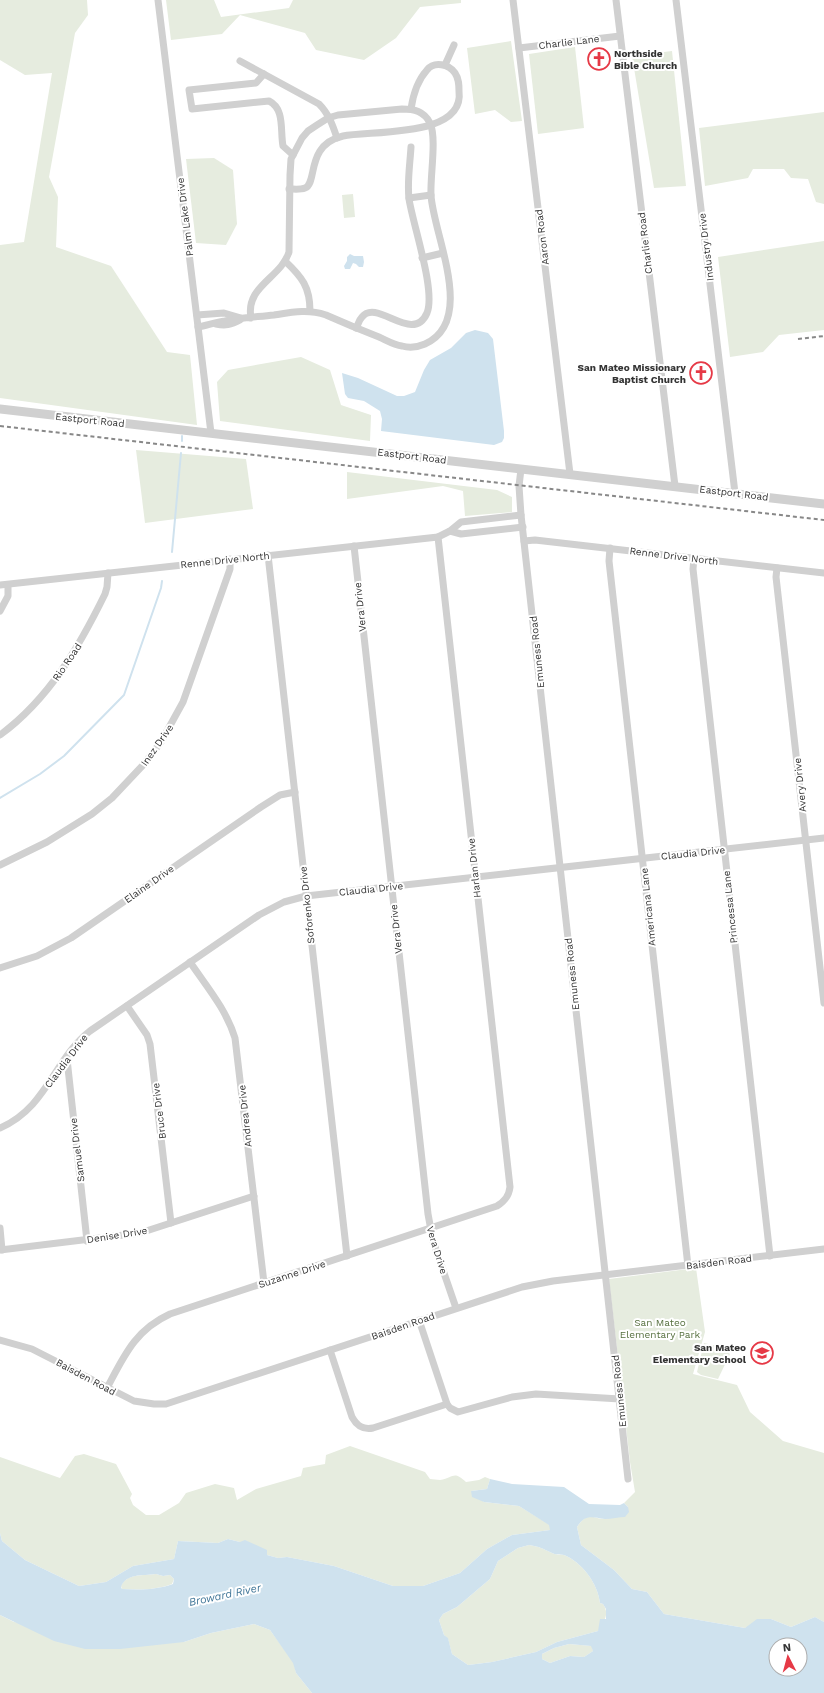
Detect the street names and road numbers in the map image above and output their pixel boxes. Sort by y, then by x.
street label: Charlie Lane [538,33,600,51]
street label: Palm Lake Drive [175,177,195,257]
street label: Aaron Road [533,208,551,266]
street label: Charlie Road [636,212,654,274]
street label: Industry Drive [696,212,716,282]
street label: Eastport Road [55,411,125,429]
street label: Eastport Road [377,446,447,466]
street label: Eastport Road [699,483,769,503]
street label: Renne Drive North [629,545,719,567]
street label: Renne Drive North [180,550,270,570]
street label: Vera Drive [352,582,368,632]
street label: Emuness Road [528,615,546,689]
street label: Rio Road [50,641,84,683]
street label: Inez Drive [139,722,176,768]
street label: Avery Drive [792,757,808,813]
street label: Harlan Drive [465,837,483,899]
street label: Claudia Drive [660,844,726,862]
street label: Elaine Drive [122,863,176,905]
street label: Soforenko Drive [297,866,317,944]
street label: Americana Lane [638,867,658,947]
street label: Princessa Lane [721,870,739,944]
street label: Claudia Drive [338,880,404,898]
street label: Vera Drive [388,904,404,954]
street label: Emuness Road [563,937,581,1011]
street label: Claudia Drive [42,1032,90,1090]
street label: Bruce Drive [150,1082,168,1140]
street label: Andrea Drive [236,1084,254,1148]
street label: Samuel Drive [68,1117,86,1183]
street label: Denise Drive [86,1225,148,1245]
street label: Vera Drive [425,1225,450,1275]
street label: Baisden Road [685,1253,753,1271]
street label: Suzanne Drive [257,1258,327,1290]
street label: Baisden Road [370,1310,436,1342]
street label: Emuness Road [610,1354,628,1428]
street label: Baisden Road [54,1357,118,1397]

